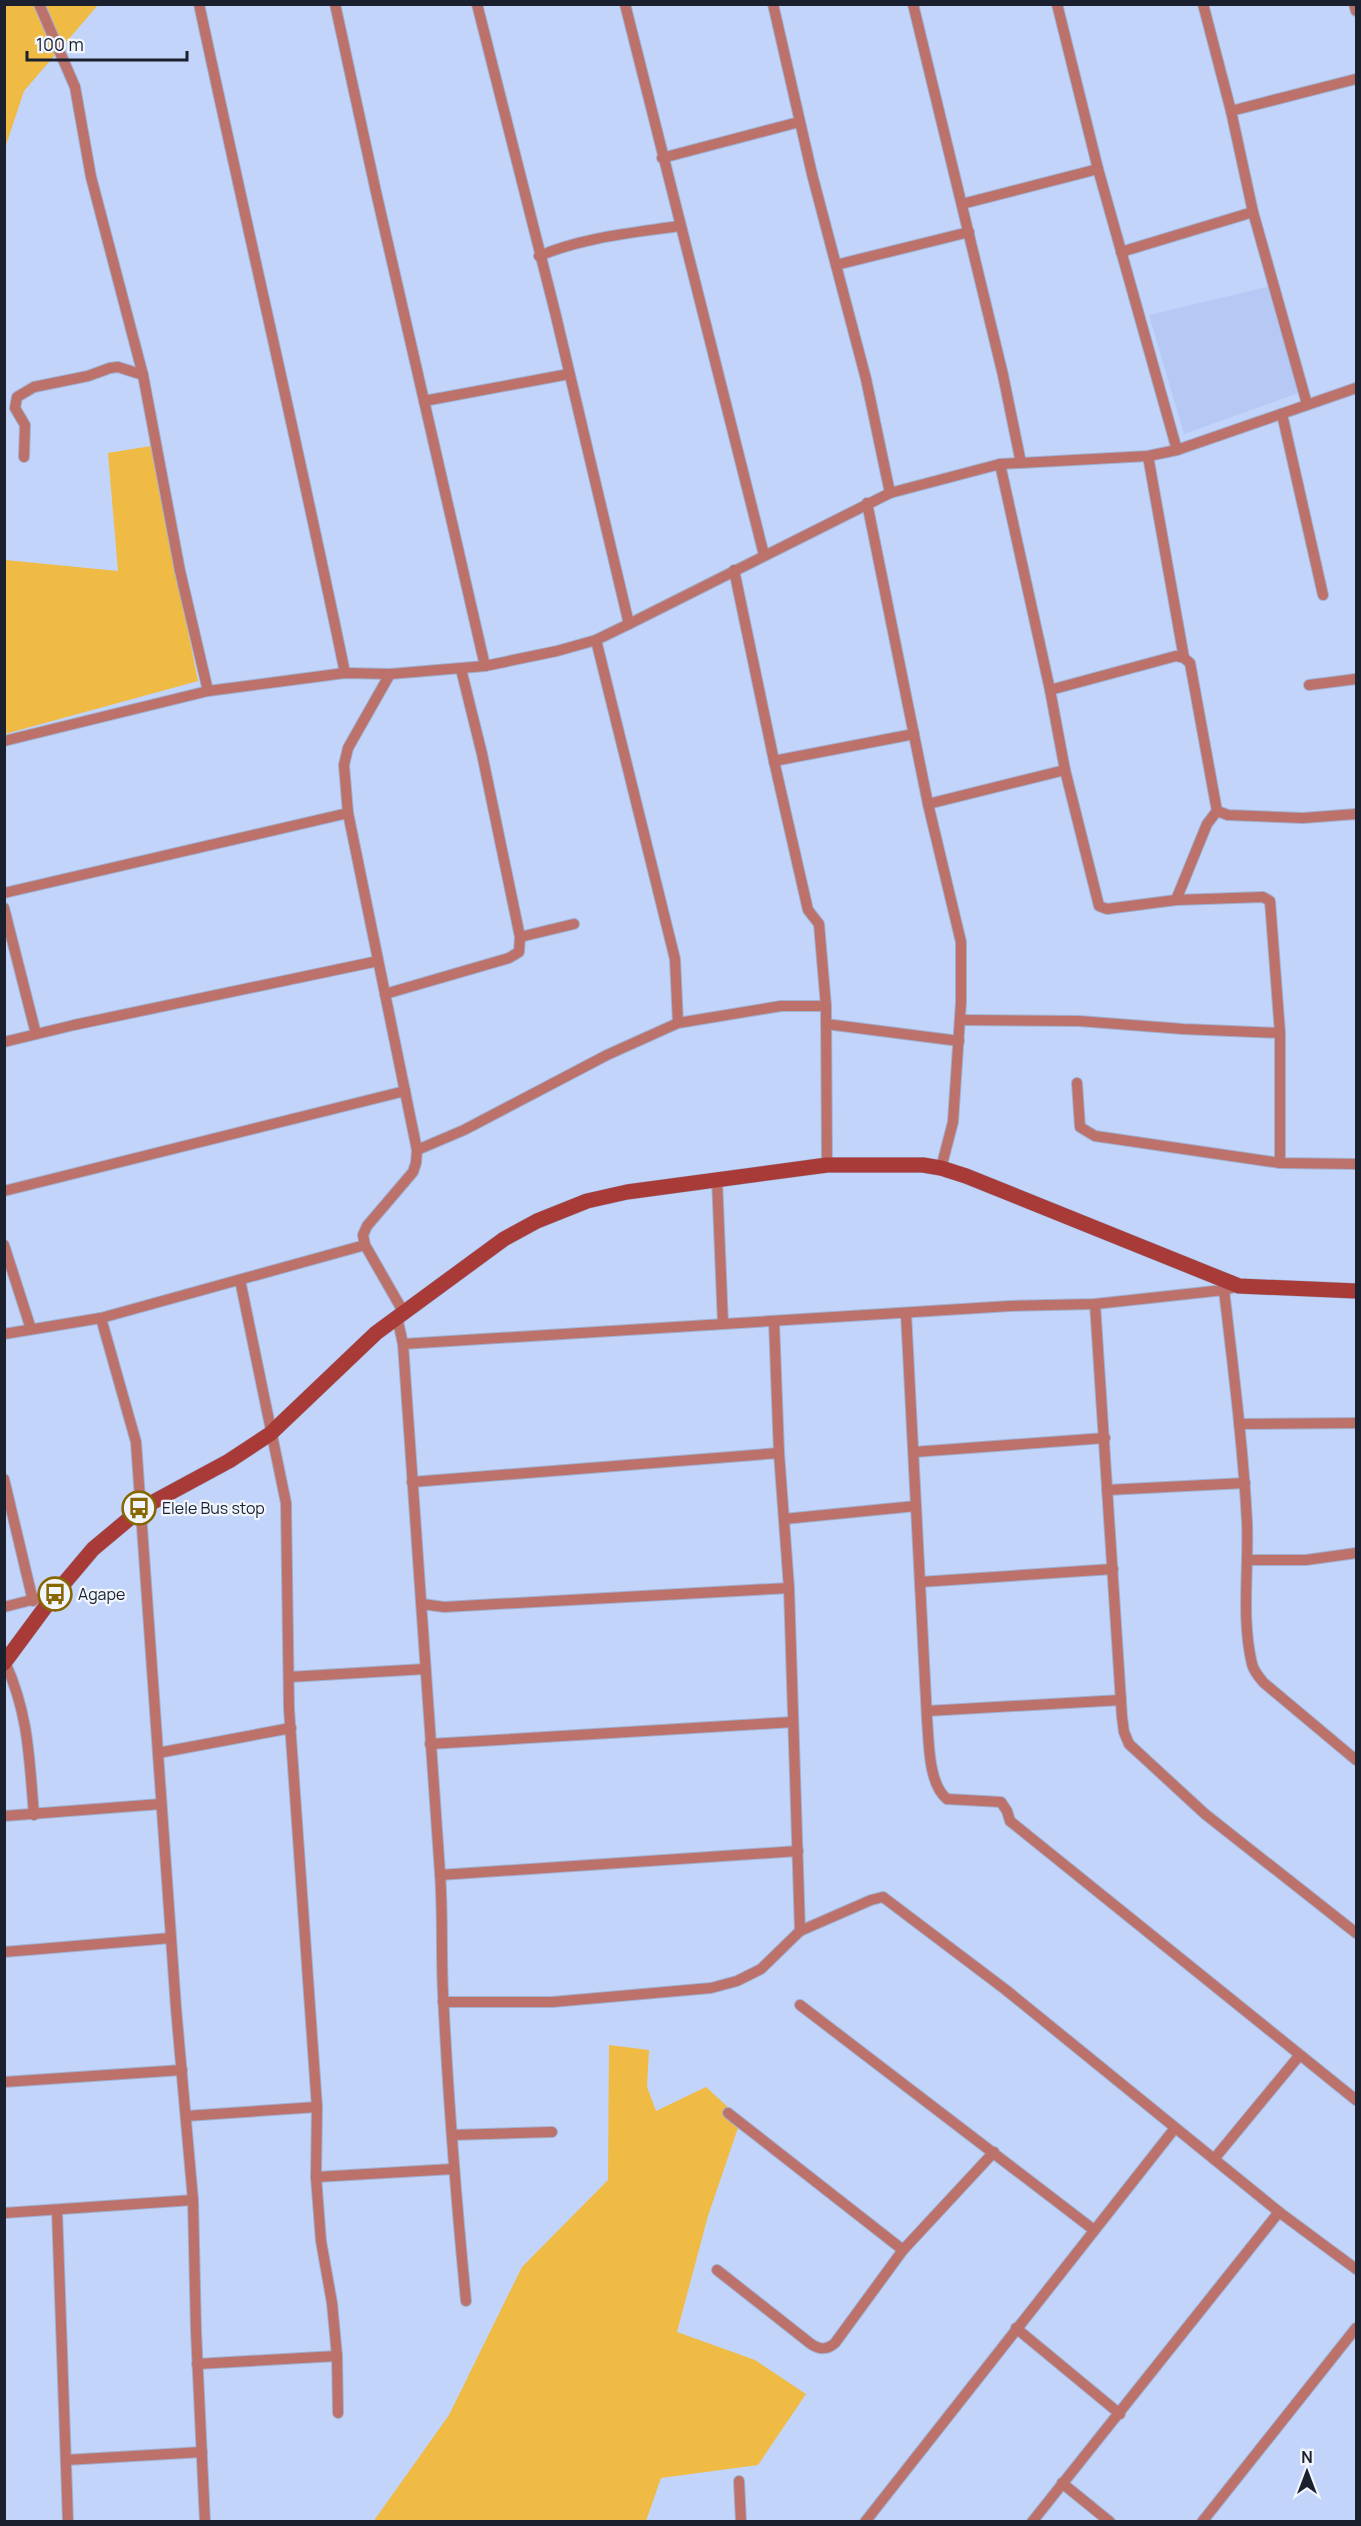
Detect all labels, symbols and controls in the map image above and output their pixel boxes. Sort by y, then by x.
scale bar [27,24,188,62]
text: 100 m [36,32,84,56]
bus stop icon: Elele Bus stop [121,1490,157,1526]
place label: Elele Bus stop [162,1497,265,1519]
bus stop icon: Agape [37,1576,73,1612]
place label: Agape [78,1583,125,1605]
north arrow [1277,2442,1337,2502]
text: N [1301,2446,1313,2468]

